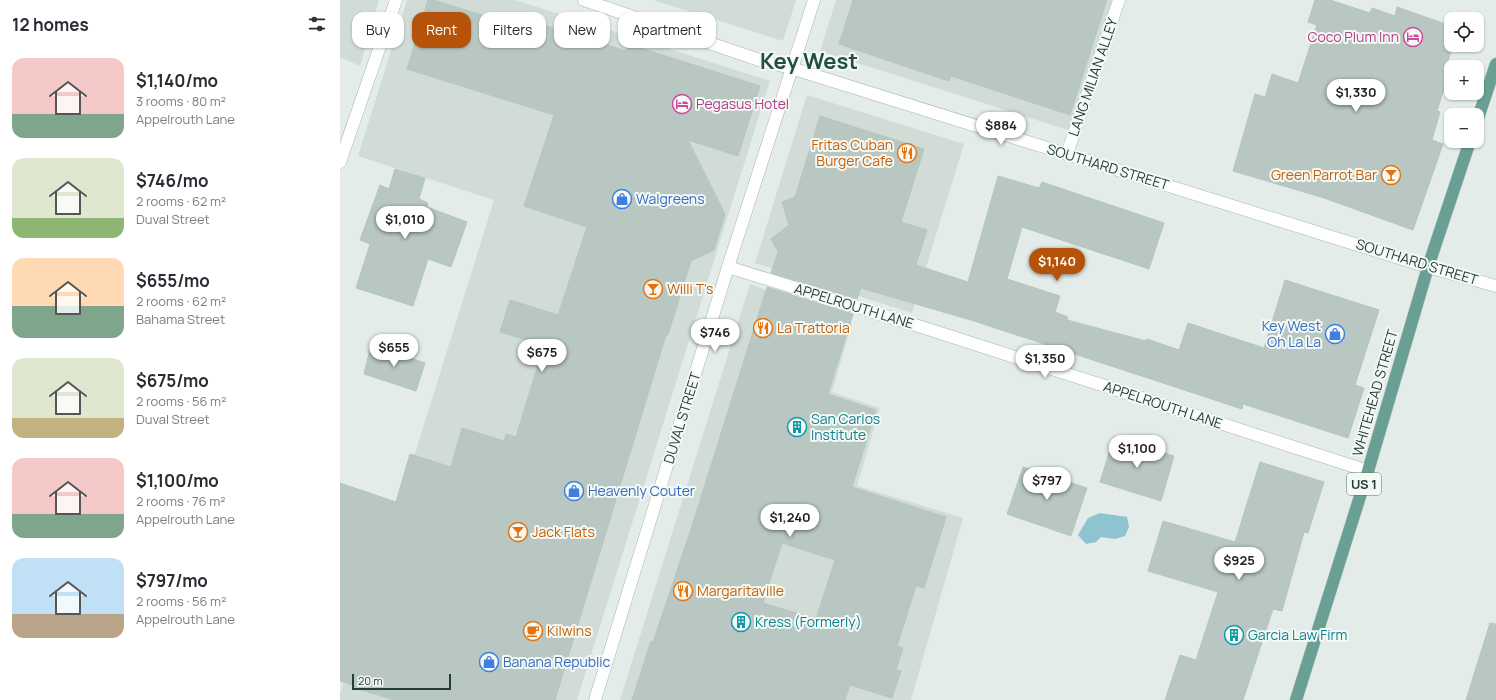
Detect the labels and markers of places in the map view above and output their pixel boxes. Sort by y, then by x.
hotel icon: Coco Plum Inn [1402,26,1424,48]
place label: Coco Plum Inn [1307,27,1399,46]
pin: $1,330 [1323,79,1389,113]
hotel icon: Pegasus Hotel [671,93,693,115]
place label: Pegasus Hotel [696,94,789,113]
pin: $884 [977,112,1025,146]
place label: Fritas Cuban Burger Cafe [811,135,893,170]
restaurant icon: Fritas Cuban Burger Cafe [896,142,918,164]
bar icon: Green Parrot Bar [1380,164,1402,186]
place label: Green Parrot Bar [1271,165,1377,184]
shop icon: Walgreens [611,188,633,210]
place label: Walgreens [636,189,705,208]
pin: $1,010 [372,206,438,240]
pin: $1,140 [1024,248,1090,282]
bar icon: Willi T's [642,278,664,300]
place label: Willi T's [667,279,713,298]
place label: Key West Oh La La [1262,316,1321,351]
restaurant icon: La Trattoria [752,317,774,339]
place label: La Trattoria [777,318,850,337]
pin: $746 [691,319,739,353]
shop icon: Key West Oh La La [1324,323,1346,345]
pin: $655 [370,334,418,368]
pin: $675 [518,339,566,373]
pin: $1,350 [1012,345,1078,379]
place label: San Carlos Institute [811,409,880,444]
building icon: San Carlos Institute [786,416,808,438]
pin: $1,100 [1104,435,1170,469]
pin: $797 [1023,467,1071,501]
shop icon: Heavenly Couter [563,480,585,502]
place label: Heavenly Couter [588,481,695,500]
pin: $1,240 [757,504,823,538]
bar icon: Jack Flats [507,521,529,543]
place label: Jack Flats [532,522,595,541]
pin: $925 [1215,547,1263,581]
restaurant icon: Margaritaville [672,580,694,602]
place label: Margaritaville [697,581,784,600]
building icon: Kress (Formerly) [730,611,752,633]
place label: Kress (Formerly) [755,612,862,631]
cafe icon: Kilwins [522,620,544,642]
place label: Kilwins [547,621,592,640]
building icon: Garcia Law Firm [1223,624,1245,646]
place label: Garcia Law Firm [1248,625,1347,644]
shop icon: Banana Republic [478,651,500,673]
place label: Banana Republic [503,652,611,671]

